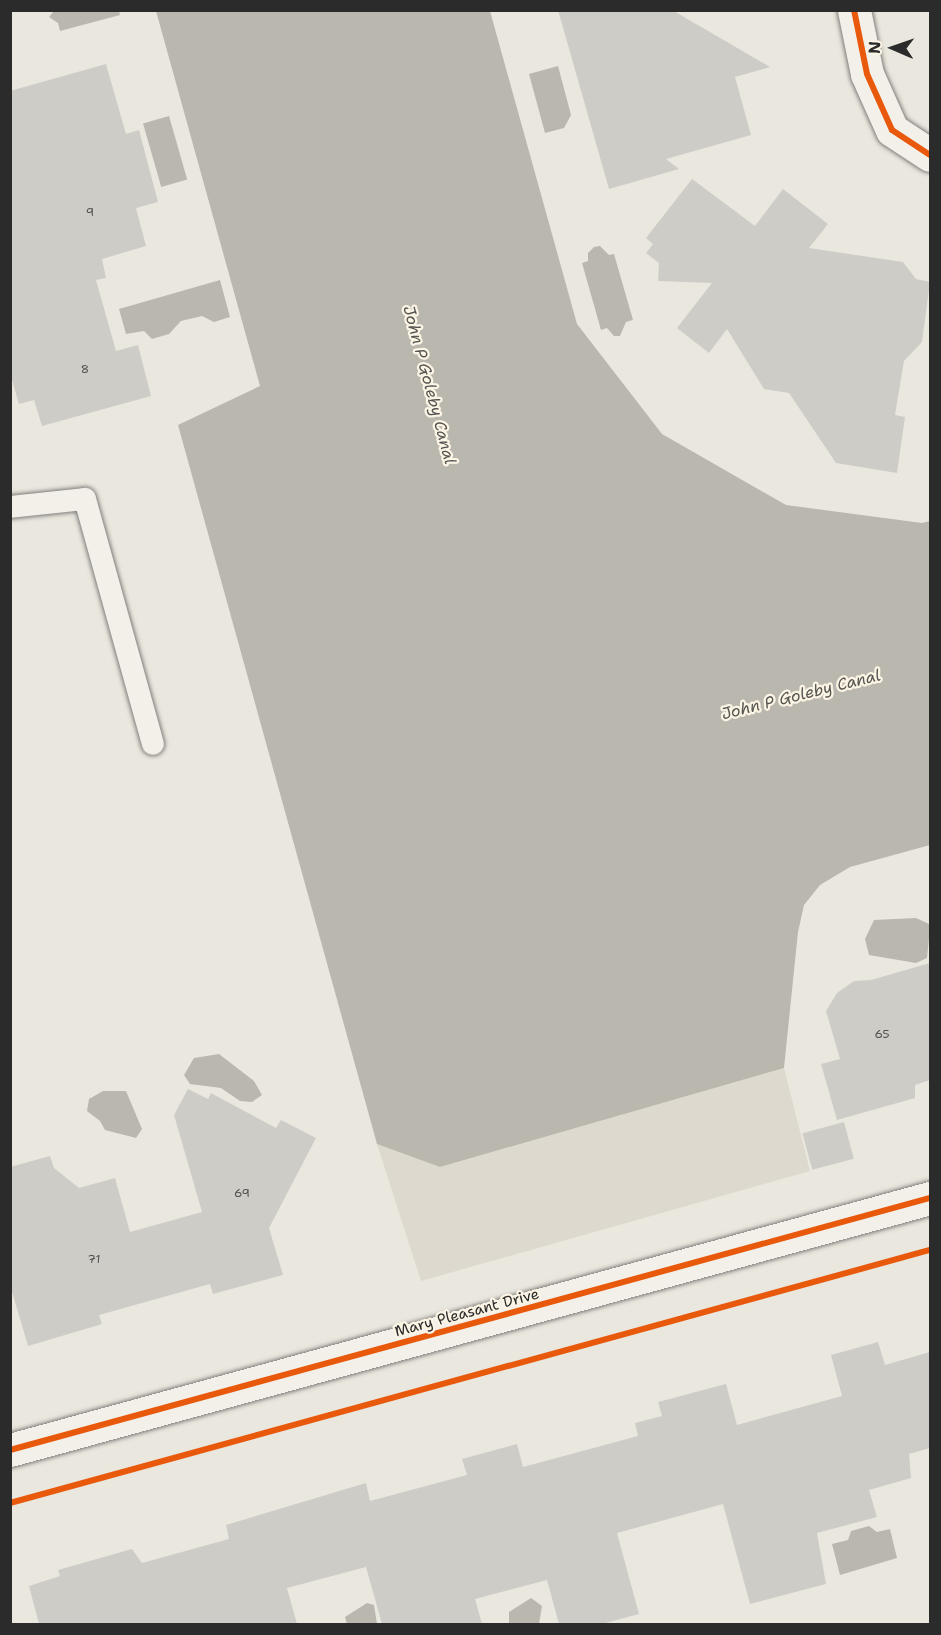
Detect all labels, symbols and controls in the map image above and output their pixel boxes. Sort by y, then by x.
north arrow [863,18,923,78]
text: N [864,41,885,54]
house number: 9 [86,206,94,220]
water label: John P Goleby Canal [399,304,459,466]
house number: 8 [81,363,89,377]
water label: John P Goleby Canal [719,666,883,724]
house number: 65 [874,1028,890,1042]
house number: 69 [234,1187,250,1201]
house number: 71 [88,1253,100,1267]
street label: Mary Pleasant Drive [393,1285,541,1341]

